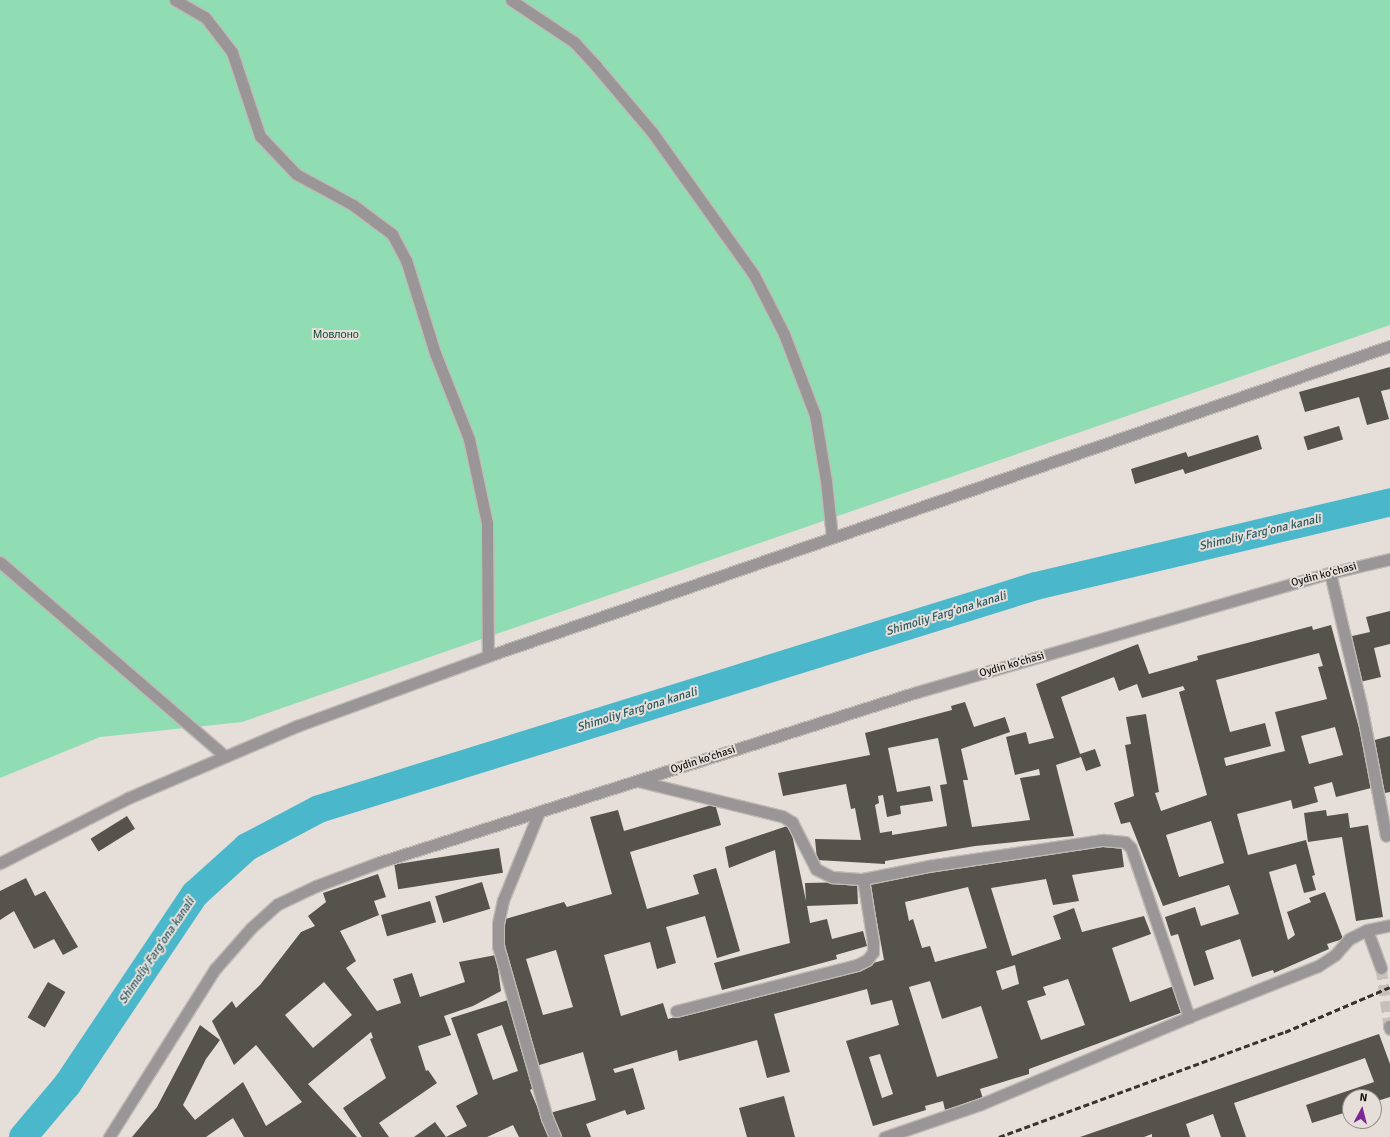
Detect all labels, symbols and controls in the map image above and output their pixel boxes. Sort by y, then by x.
park label: Мовлоно [313,328,359,342]
water label: Shimoliy Fargʻona kanali [1198,512,1322,554]
street label: Oydin koʻchasi [1290,560,1358,590]
water label: Shimoliy Fargʻona kanali [884,589,1008,639]
street label: Oydin koʻchasi [978,649,1046,681]
water label: Shimoliy Fargʻona kanali [575,685,699,735]
street label: Oydin koʻchasi [669,743,737,777]
water label: Shimoliy Fargʻona kanali [116,895,198,1007]
north arrow [1342,1089,1382,1129]
text: N [1359,1091,1368,1105]

